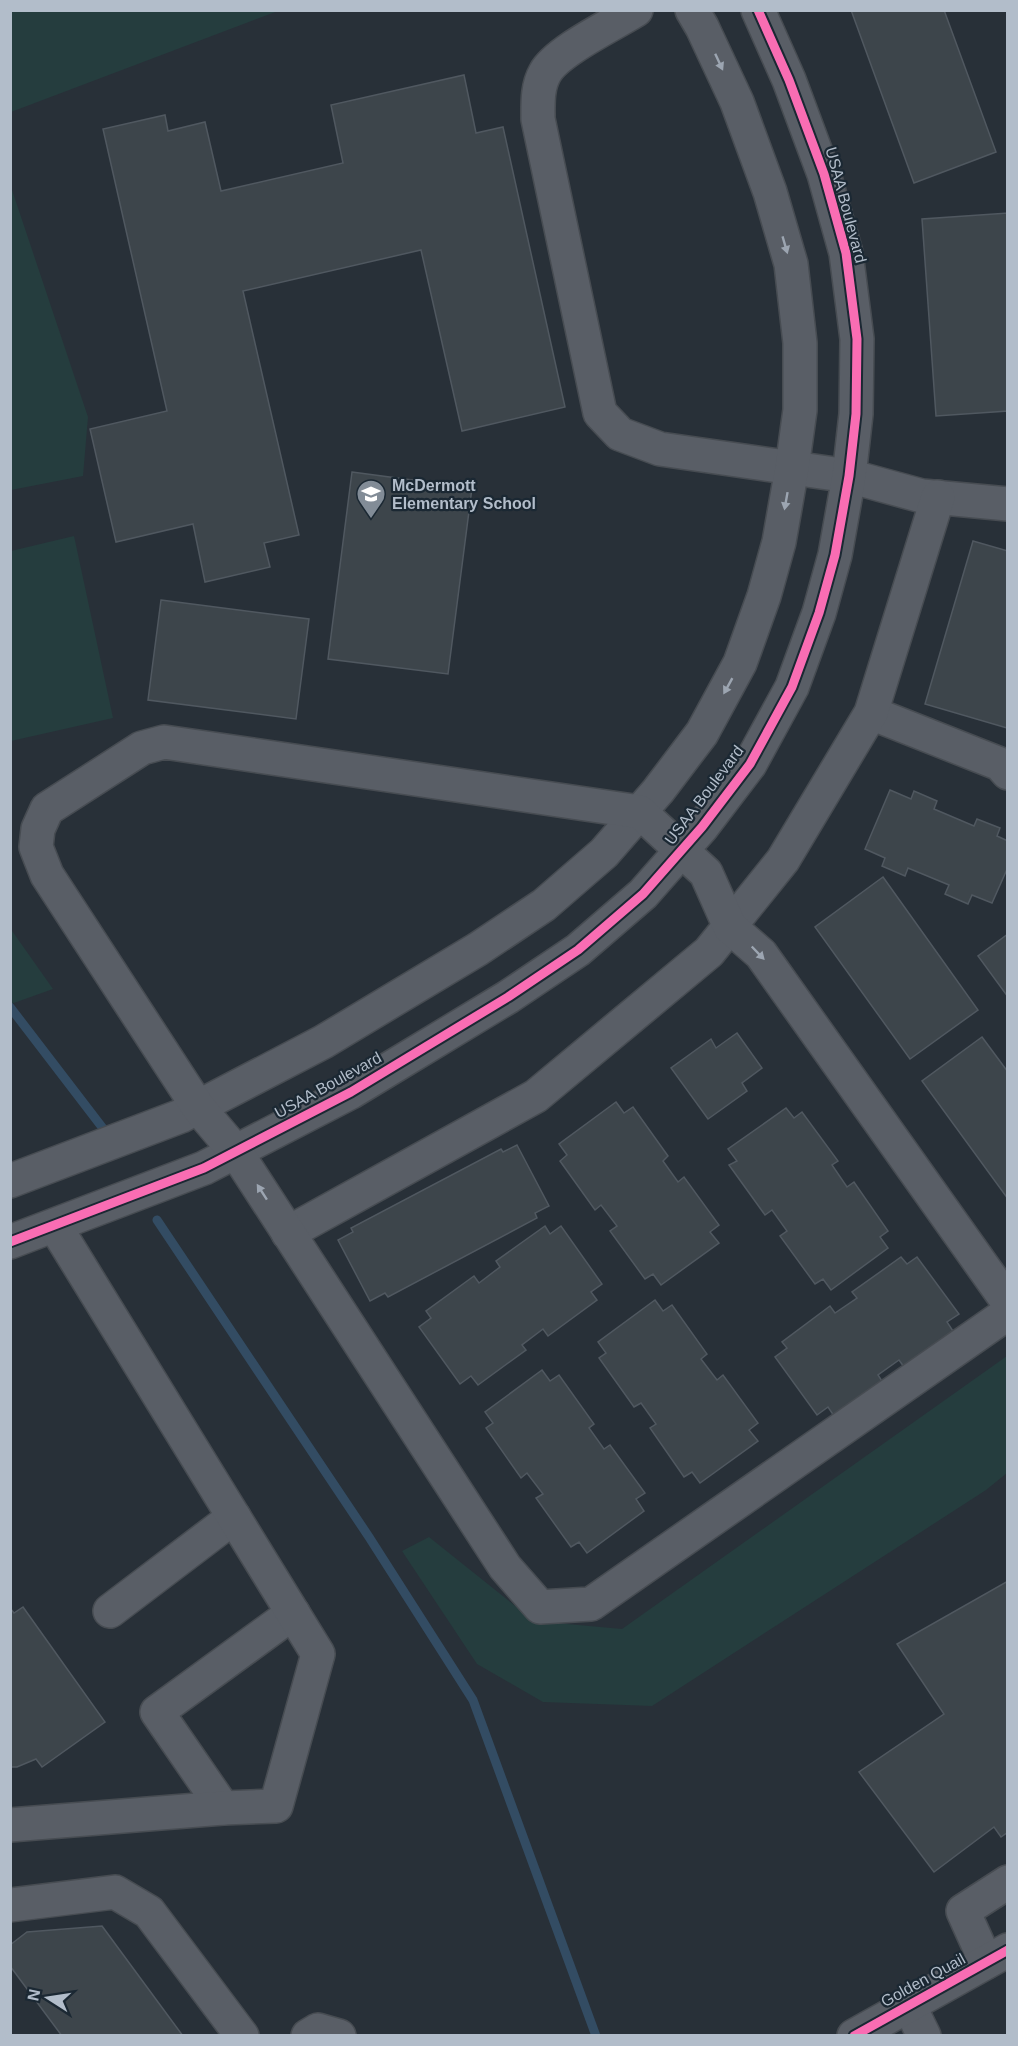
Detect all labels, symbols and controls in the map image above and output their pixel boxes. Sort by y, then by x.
one-way arrow [714,54,723,71]
street label: USAA Boulevard [822,145,870,265]
one-way arrow [781,236,791,254]
place label: McDermott Elementary School [392,477,536,512]
school or university icon: McDermott Elementary School [355,478,387,520]
one-way arrow [782,492,791,511]
one-way arrow [722,678,733,694]
street label: USAA Boulevard [661,742,747,848]
one-way arrow [751,945,765,960]
street label: USAA Boulevard [272,1049,384,1121]
one-way arrow [257,1184,268,1200]
street label: Golden Quail [878,1950,968,2010]
north arrow [18,1968,78,2028]
text: N [24,1988,43,2002]

